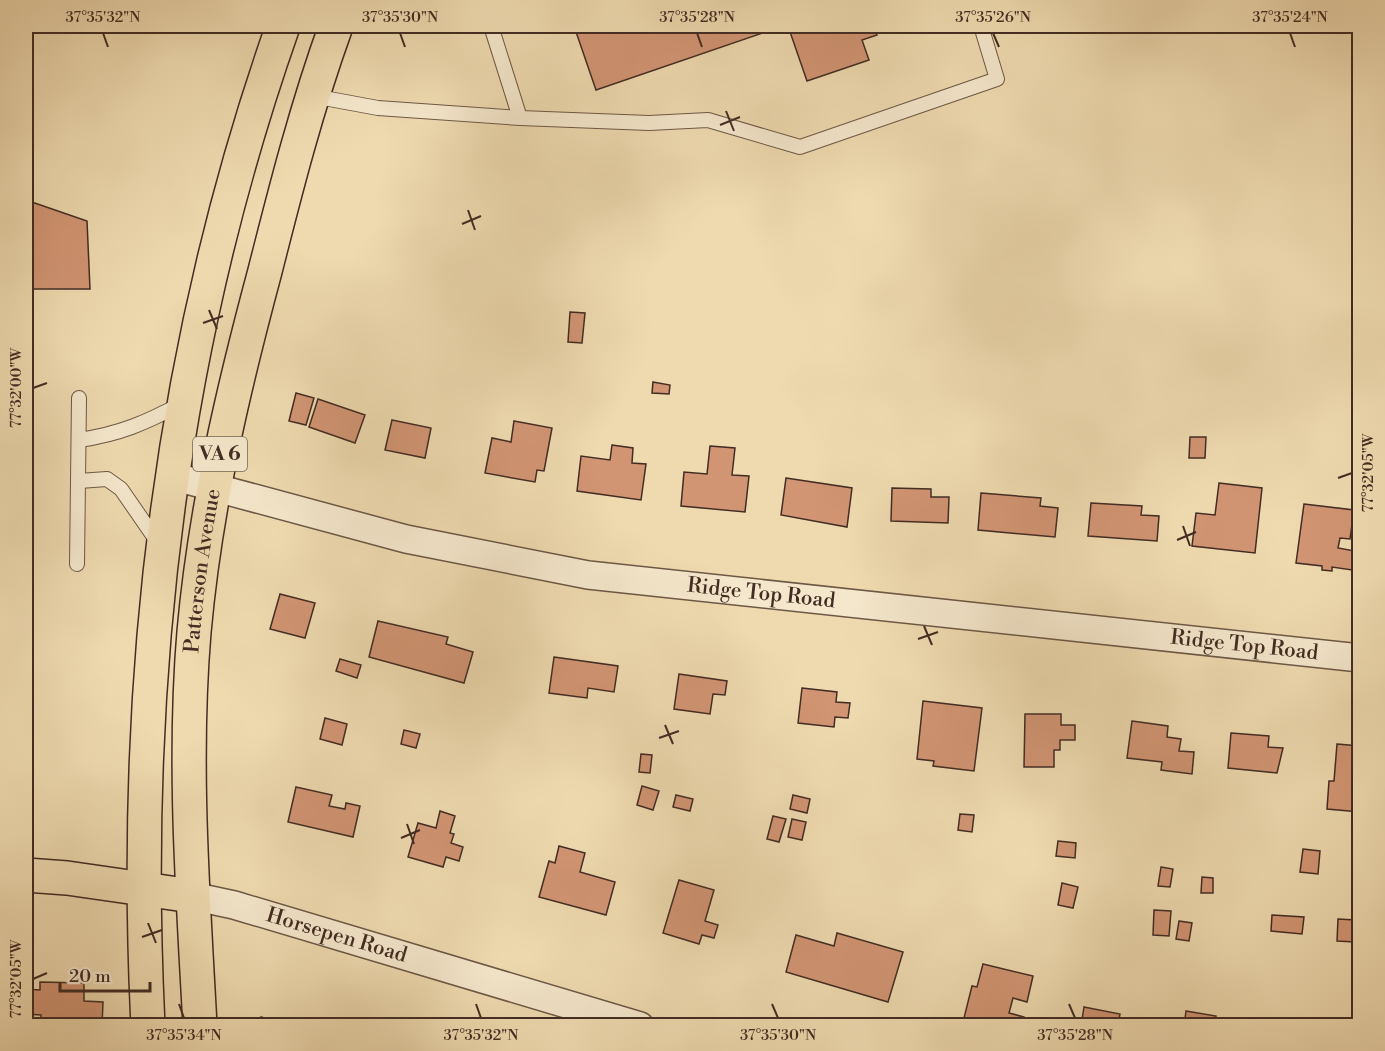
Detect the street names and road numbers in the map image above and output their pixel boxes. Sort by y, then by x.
road number: VA 6 [193,437,247,471]
street label: Patterson Avenue [179,487,227,654]
street label: Ridge Top Road [686,573,837,615]
street label: Ridge Top Road [1169,625,1320,666]
street label: Horsepen Road [263,902,410,969]

